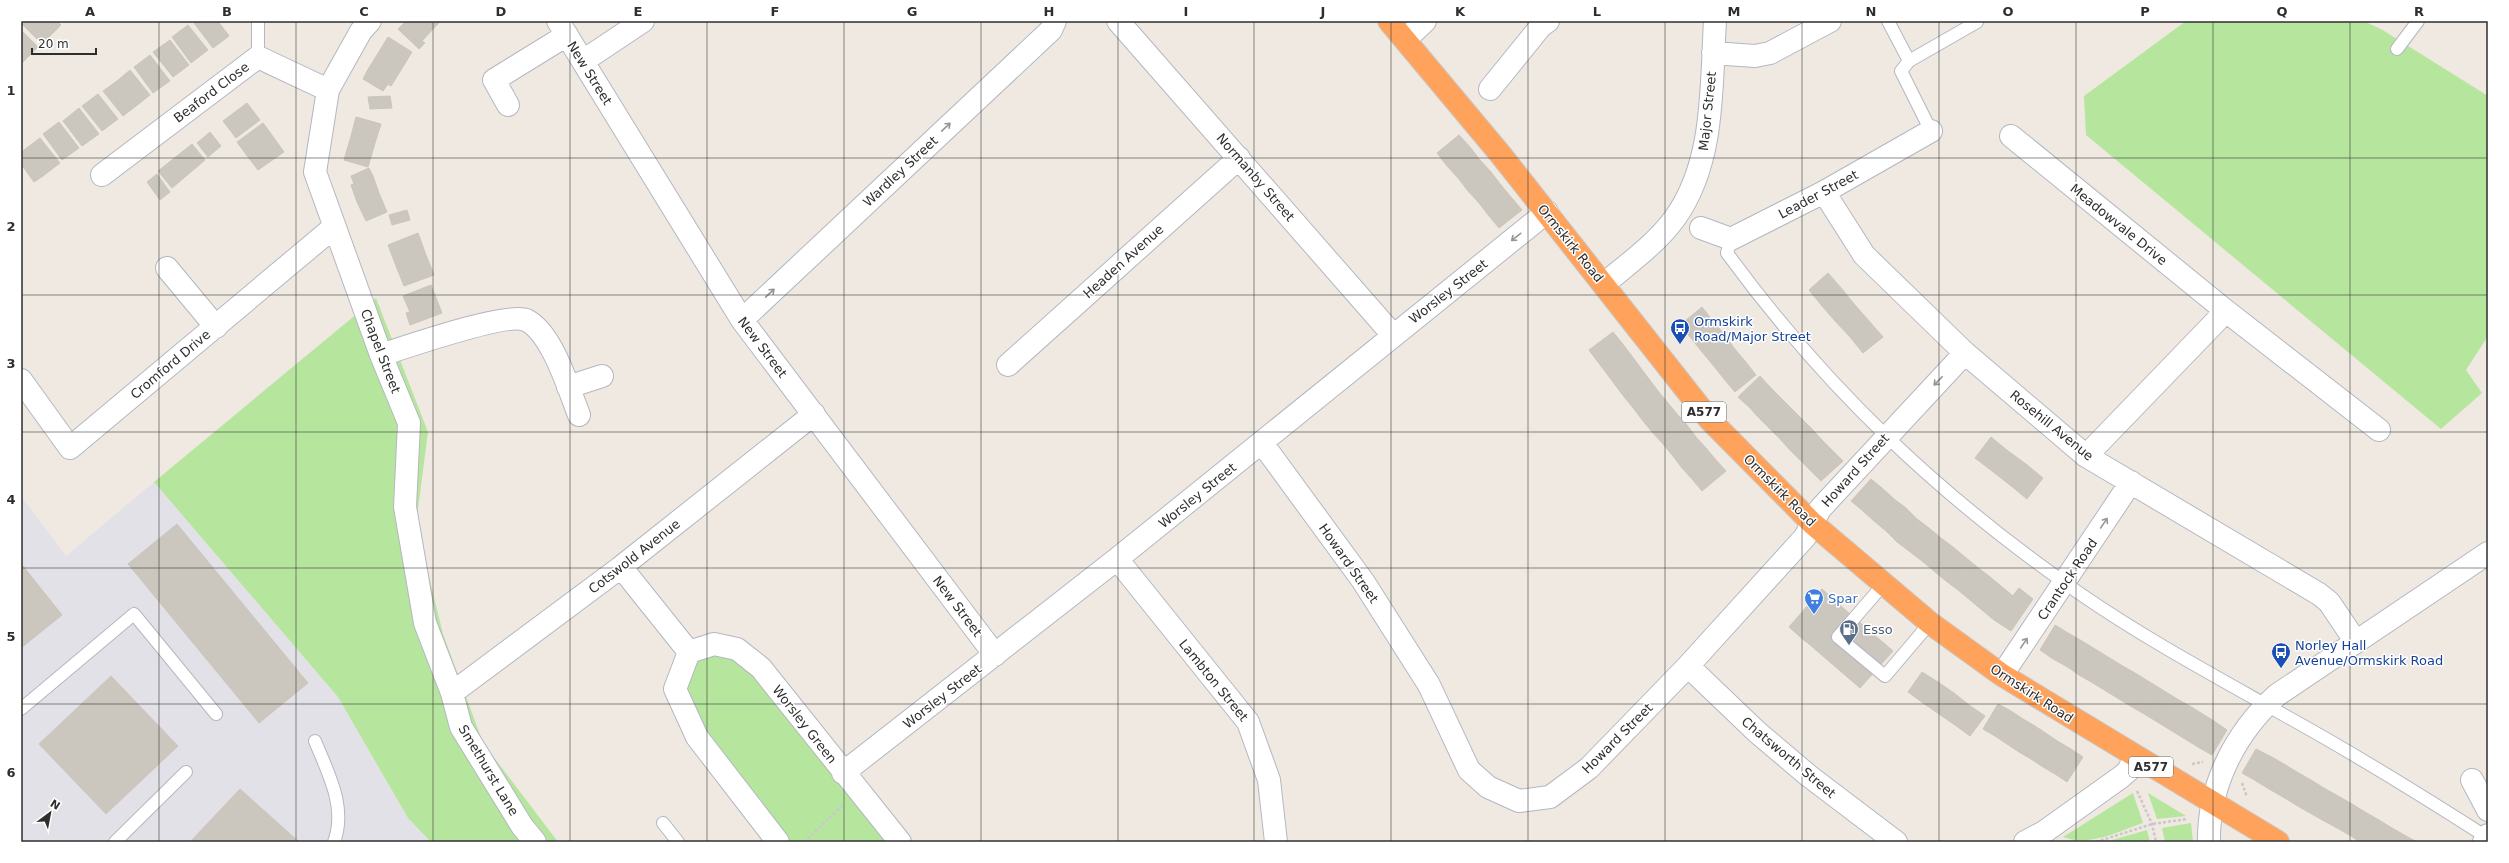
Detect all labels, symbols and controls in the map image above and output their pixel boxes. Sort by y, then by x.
text: A [85,4,95,19]
text: B [222,4,232,19]
text: C [359,4,369,19]
text: D [496,4,507,19]
text: E [634,4,642,19]
text: F [771,4,779,19]
text: G [907,4,917,19]
text: H [1044,4,1054,19]
text: I [1184,4,1188,19]
text: J [1320,4,1325,19]
text: K [1455,4,1466,19]
text: L [1593,4,1601,19]
text: M [1728,4,1740,19]
text: N [1866,4,1876,19]
text: O [2002,4,2014,19]
text: P [2140,4,2150,19]
text: Q [2276,4,2288,19]
text: R [2414,4,2424,19]
scale bar [32,30,96,56]
text: 20 m [38,37,69,51]
street label: New Street [564,39,615,108]
street label: Beaford Close [171,59,252,126]
street label: Major Street [1696,71,1719,151]
text: 1 [6,83,16,98]
one-way arrow [941,123,952,132]
street label: Normanby Street [1213,130,1298,224]
street label: Wardley Street [860,133,941,210]
street label: Leader Street [1776,167,1861,222]
street label: Meadowvale Drive [2067,181,2170,268]
street label: Ormskirk Road [1535,201,1607,285]
text: 2 [6,219,16,234]
street label: Headen Avenue [1080,221,1167,301]
one-way arrow [1511,232,1522,241]
street label: Worsley Street [1406,256,1490,327]
one-way arrow [765,288,775,298]
street label: Chapel Street [358,307,403,395]
street label: New Street [735,314,790,381]
place label: Ormskirk Road/Major Street [1694,314,1811,344]
bus stop icon: Ormskirk Road/Major Street [1669,317,1691,345]
street label: Cromford Drive [127,327,213,402]
text: 3 [6,356,16,371]
one-way arrow [1933,376,1943,386]
street label: Rosehill Avenue [2007,387,2096,464]
road number: A577 [1682,402,1726,422]
street label: Howard Street [1819,431,1892,510]
street label: Ormskirk Road [1741,451,1819,529]
street label: Worsley Street [1156,460,1239,531]
text: 4 [6,492,16,507]
street label: Cotswold Avenue [586,516,683,597]
one-way arrow [2100,518,2108,529]
street label: Howard Street [1316,521,1382,606]
street label: Crantock Road [2035,536,2100,623]
street label: New Street [930,573,985,640]
supermarket icon: Spar [1803,587,1825,615]
place label: Spar [1828,591,1858,606]
fuel station icon: Esso [1838,618,1860,646]
place label: Esso [1863,622,1893,637]
text: 5 [6,629,16,644]
street label: Lambton Street [1176,636,1251,724]
one-way arrow [2020,638,2028,649]
place label: Norley Hall Avenue/Ormskirk Road [2295,638,2443,668]
bus stop icon: Norley Hall Avenue/Ormskirk Road [2270,641,2292,669]
street label: Worsley Street [900,661,984,732]
street label: Ormskirk Road [1988,661,2076,726]
street label: Worsley Green [769,682,840,766]
street label: Howard Street [1579,700,1656,777]
street label: Chatsworth Street [1739,714,1839,801]
street label: Smethurst Lane [456,722,522,818]
road number: A577 [2129,757,2173,777]
text: 6 [6,765,16,780]
north arrow [30,793,70,833]
text: N [48,797,62,813]

